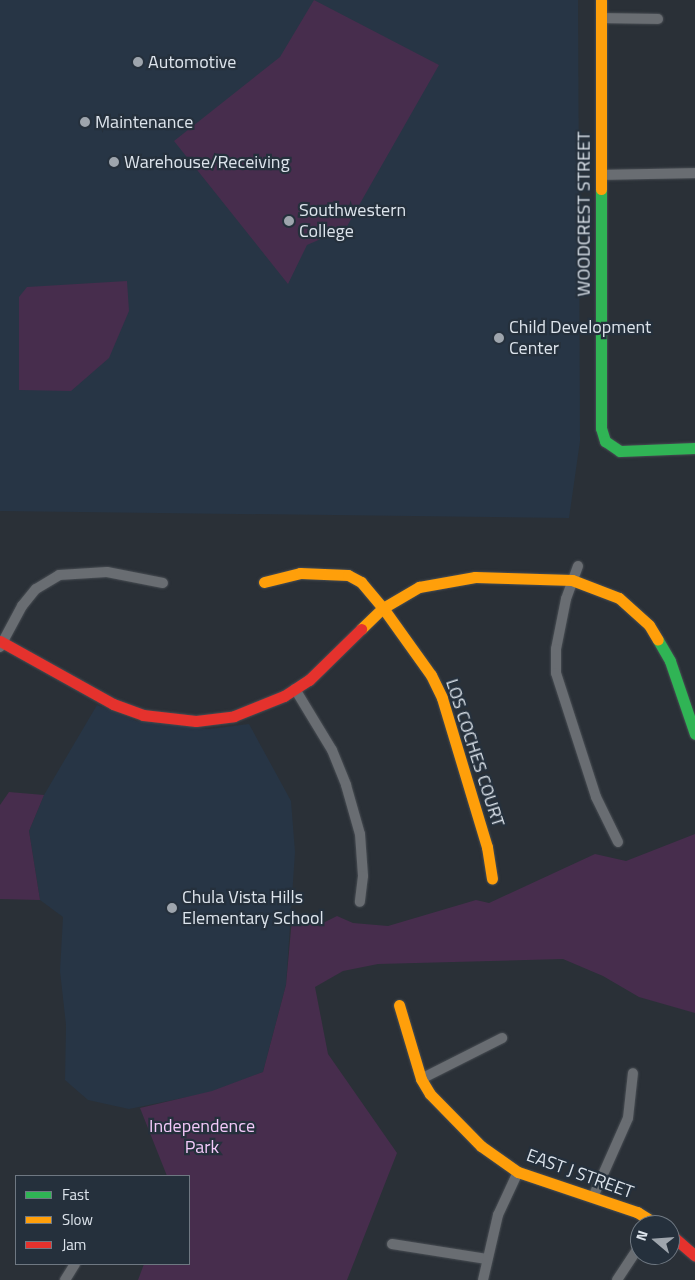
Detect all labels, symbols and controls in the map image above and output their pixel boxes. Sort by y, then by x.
place label: Automotive [148,51,236,73]
marker: Automotive [132,56,144,68]
place label: Maintenance [95,111,193,133]
marker: Maintenance [79,116,91,128]
street label: WOODCREST STREET [573,132,595,296]
place label: Warehouse/Receiving [124,151,290,173]
marker: Warehouse/Receiving [108,156,120,168]
place label: Southwestern College [299,200,406,242]
marker: Southwestern College [283,215,295,227]
place label: Child Development Center [509,317,651,359]
marker: Child Development Center [493,332,505,344]
street label: LOS COCHES COURT [441,676,509,830]
place label: Chula Vista Hills Elementary School [182,887,324,930]
marker: Chula Vista Hills Elementary School [166,902,178,914]
park label: Independence Park [149,1116,255,1158]
street label: EAST J STREET [523,1145,637,1203]
legend [15,1175,190,1265]
text: Fast [62,1183,89,1206]
text: Slow [62,1208,93,1231]
north arrow [630,1215,680,1265]
text: N [630,1228,653,1243]
text: Jam [62,1233,86,1256]

